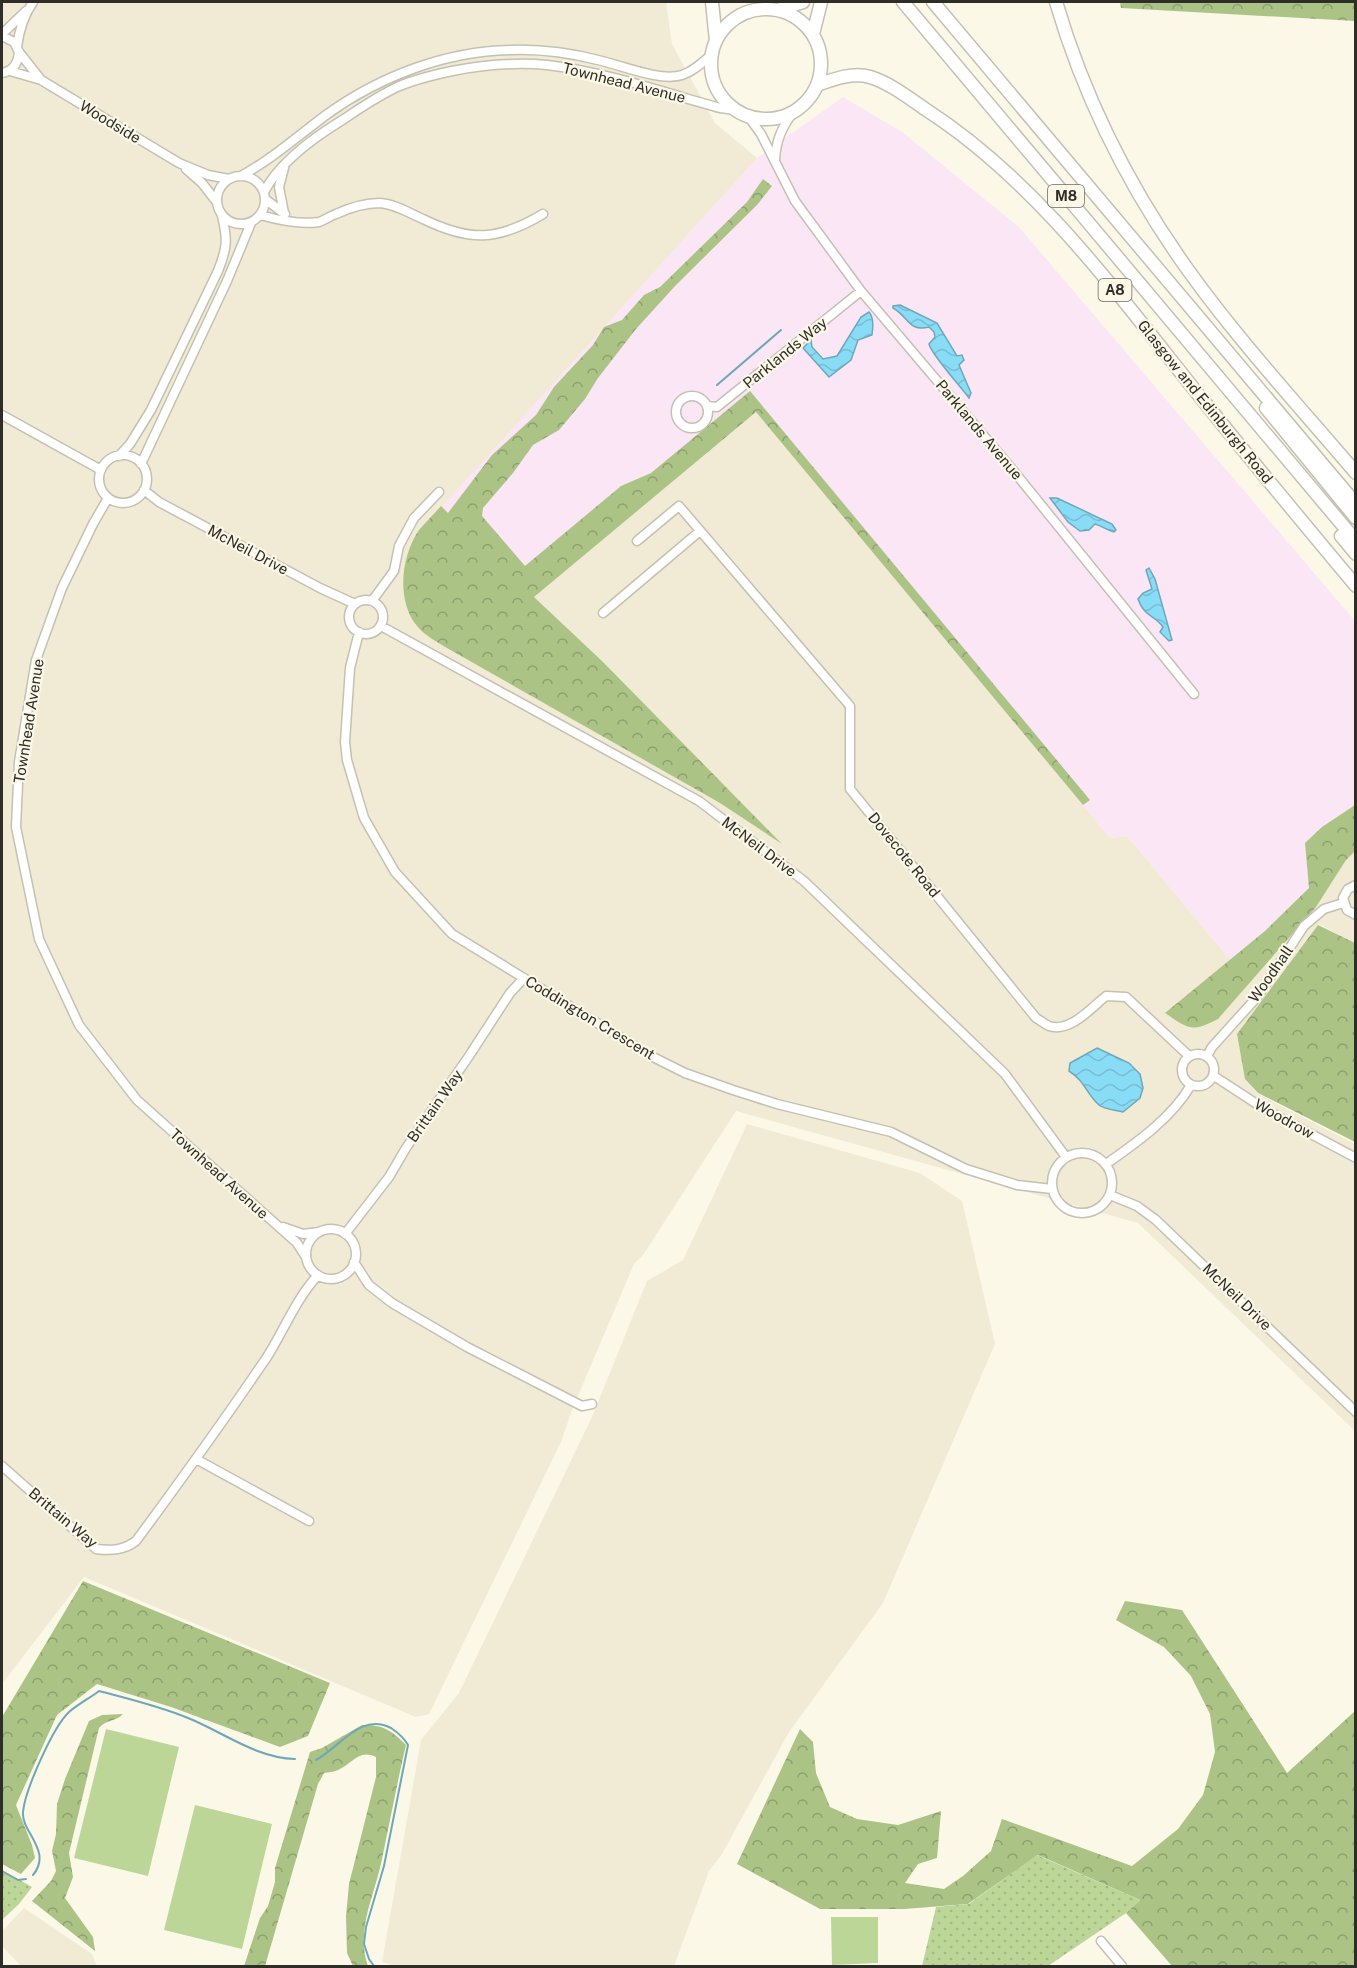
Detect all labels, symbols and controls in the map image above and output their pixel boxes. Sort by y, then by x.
street label: Townhead Avenue [561,59,687,106]
street label: Woodside [77,97,144,146]
road number: M8 [1048,185,1084,207]
road number: A8 [1098,279,1132,301]
street label: Parklands Way [739,314,830,392]
street label: Glasgow and Edinburgh Road [1134,317,1276,487]
street label: Parklands Avenue [933,376,1026,483]
street label: McNeil Drive [205,521,291,578]
street label: Townhead Avenue [10,657,47,785]
street label: Dovecote Road [865,809,944,900]
street label: McNeil Drive [719,813,800,880]
street label: Woodhall [1245,942,1296,1005]
street label: Coddington Crescent [522,972,658,1063]
street label: Brittain Way [403,1066,466,1145]
street label: Woodrow [1251,1095,1317,1142]
street label: Townhead Avenue [167,1125,272,1222]
street label: McNeil Drive [1199,1260,1275,1334]
street label: Brittain Way [26,1484,101,1551]

